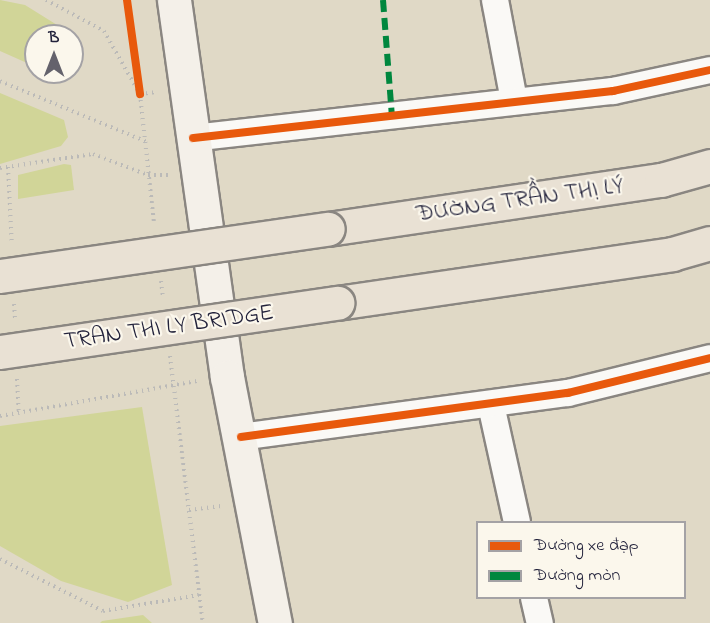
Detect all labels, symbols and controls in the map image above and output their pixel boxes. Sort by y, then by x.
north arrow [24,24,84,84]
text: B [49,26,59,50]
street label: ĐƯỜNG TRẦN THỊ LÝ [414,172,626,230]
street label: TRAN THI LY BRIDGE [62,299,276,357]
legend [476,521,686,599]
text: Đường xe đạp [534,533,639,559]
text: Đường mòn [534,563,621,589]

